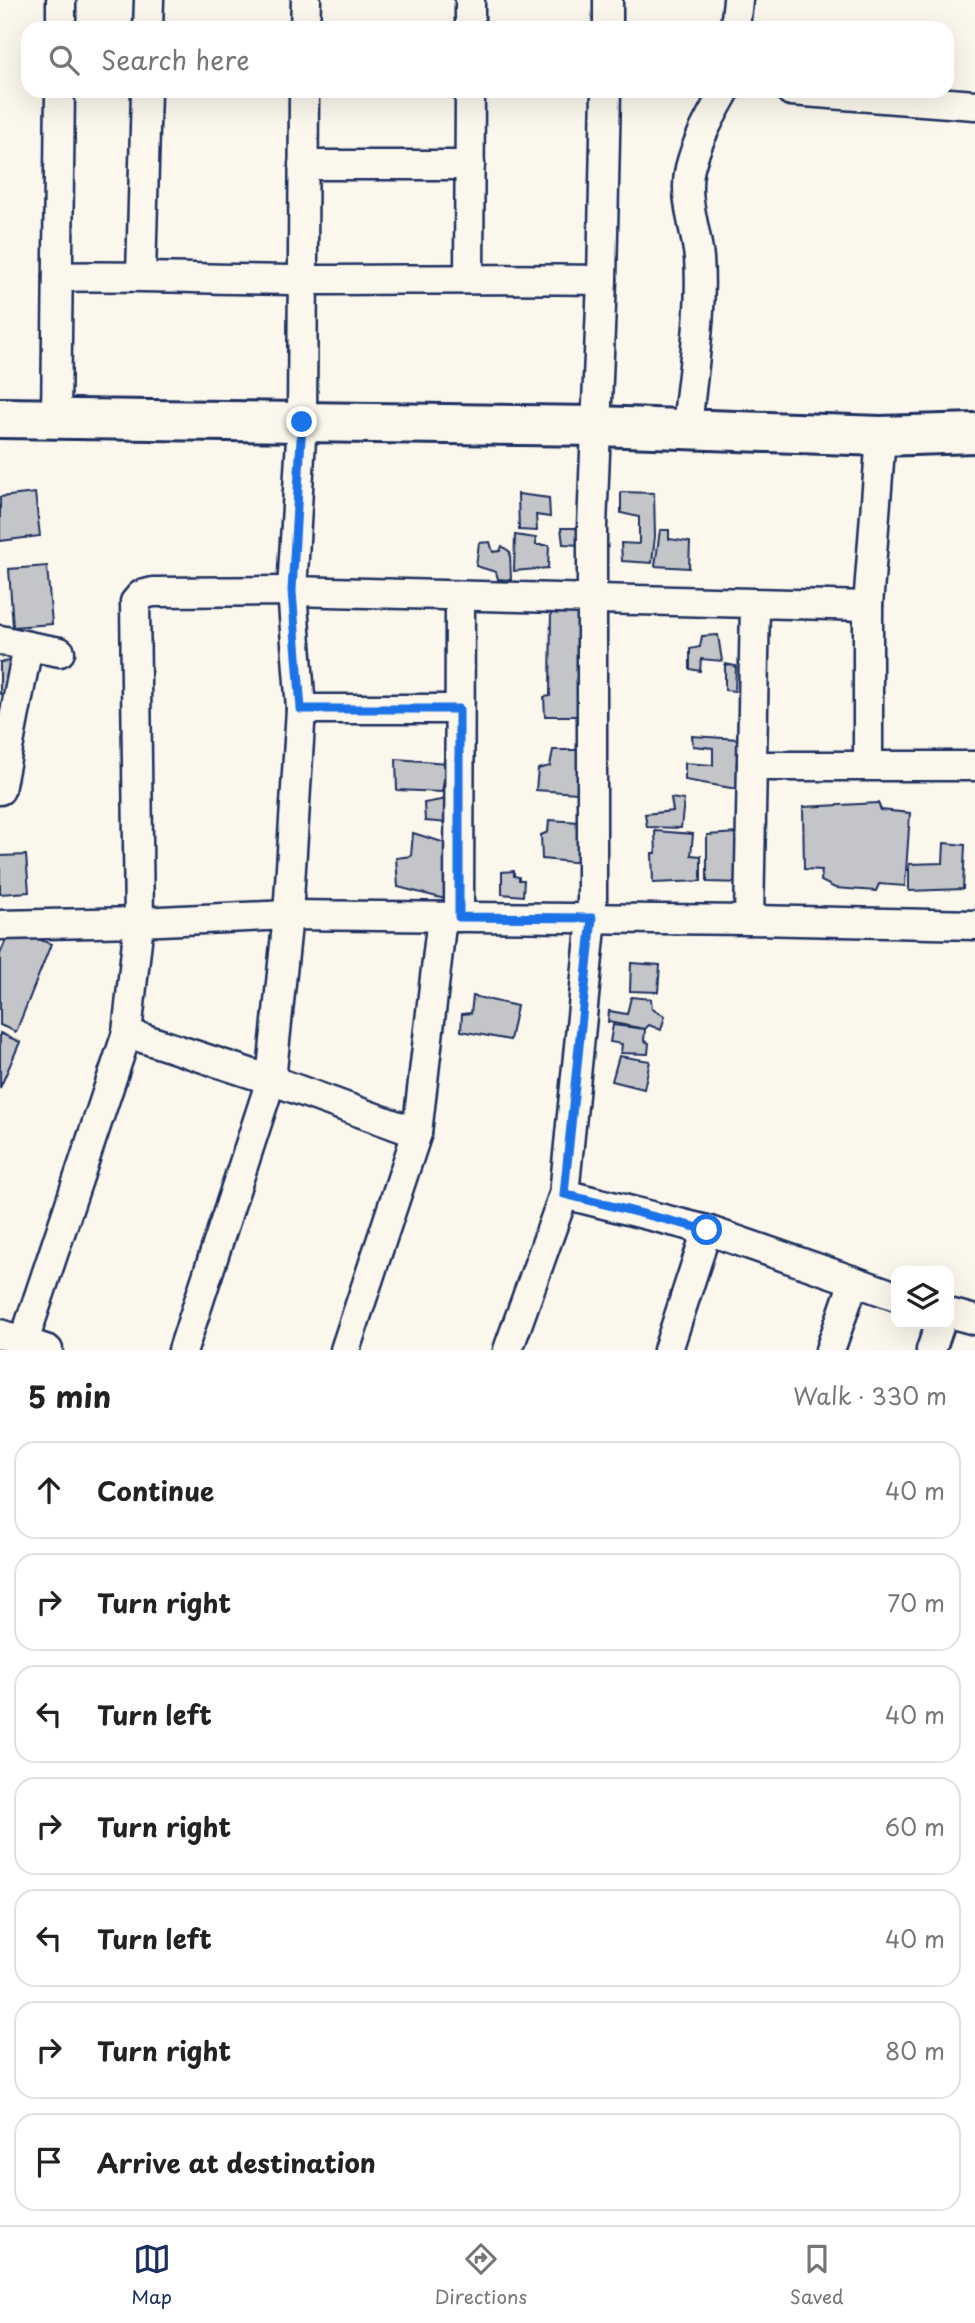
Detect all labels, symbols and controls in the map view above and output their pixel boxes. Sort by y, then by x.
search box [21,21,954,98]
text: Search here [101,40,250,79]
icon: search [45,41,83,79]
route end [286,406,317,437]
route start [691,1214,722,1245]
map controls [891,1266,954,1329]
button: layers [891,1266,954,1329]
text: 5 min [28,1373,111,1418]
text: Walk · 330 m [793,1378,947,1413]
icon: ahead [30,1471,68,1509]
text: Continue [97,1471,214,1510]
text: 40 m [885,1473,945,1508]
icon: right [30,1583,68,1621]
text: Turn right [97,1583,231,1622]
text: 70 m [887,1585,945,1620]
icon: left [30,1695,68,1733]
text: Turn left [97,1695,212,1734]
text: 40 m [885,1697,945,1732]
icon: right [30,1807,68,1845]
text: Turn right [97,1807,231,1846]
text: 60 m [885,1809,945,1844]
icon: left [30,1919,68,1957]
text: Turn left [97,1919,212,1958]
text: 40 m [885,1921,945,1956]
icon: right [30,2031,68,2069]
text: Turn right [97,2031,231,2070]
text: 80 m [885,2033,945,2068]
icon: arrive [30,2143,68,2181]
text: Arrive at destination [97,2143,376,2182]
tab: Map [131,2240,172,2310]
tab: Directions [435,2240,527,2310]
tab: Saved [790,2240,844,2310]

